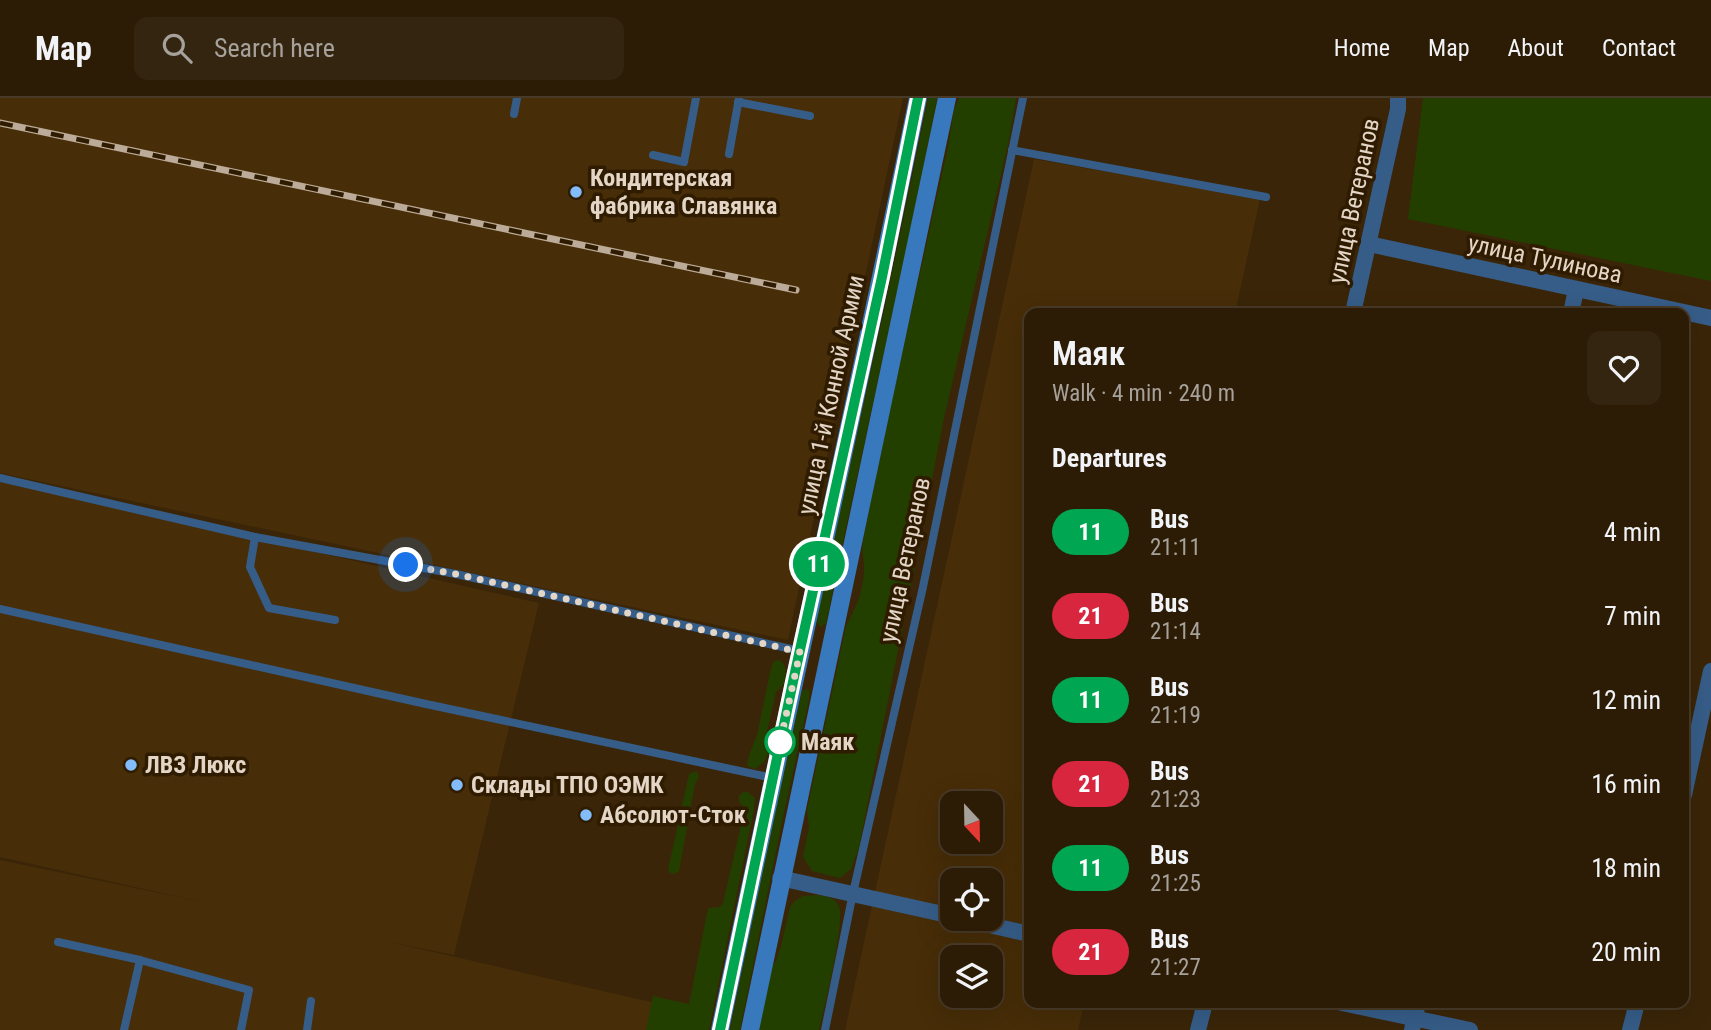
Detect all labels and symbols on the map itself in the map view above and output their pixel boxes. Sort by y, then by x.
street label: улица Ветеранов [1323,116,1385,286]
place label: Кондитерская фабрика Славянка [590,164,777,220]
marker: Кондитерская фабрика Славянка [568,184,584,200]
street label: улица Тулинова [1466,229,1624,289]
street label: улица 1-й Конной Армии [792,273,870,517]
street label: улица Ветеранов [874,475,936,645]
line badge: 11 [788,541,850,587]
your location [388,547,423,582]
marker: Маяк [765,727,795,757]
place label: Маяк [801,728,854,756]
place label: ЛВЗ Люкс [145,751,246,779]
marker: ЛВЗ Люкс [123,757,139,773]
place label: Склады ТПО ОЭМК [471,771,664,799]
marker: Склады ТПО ОЭМК [449,777,465,793]
north arrow [940,791,1003,854]
place label: Абсолют-Сток [600,801,746,829]
marker: Абсолют-Сток [578,807,594,823]

